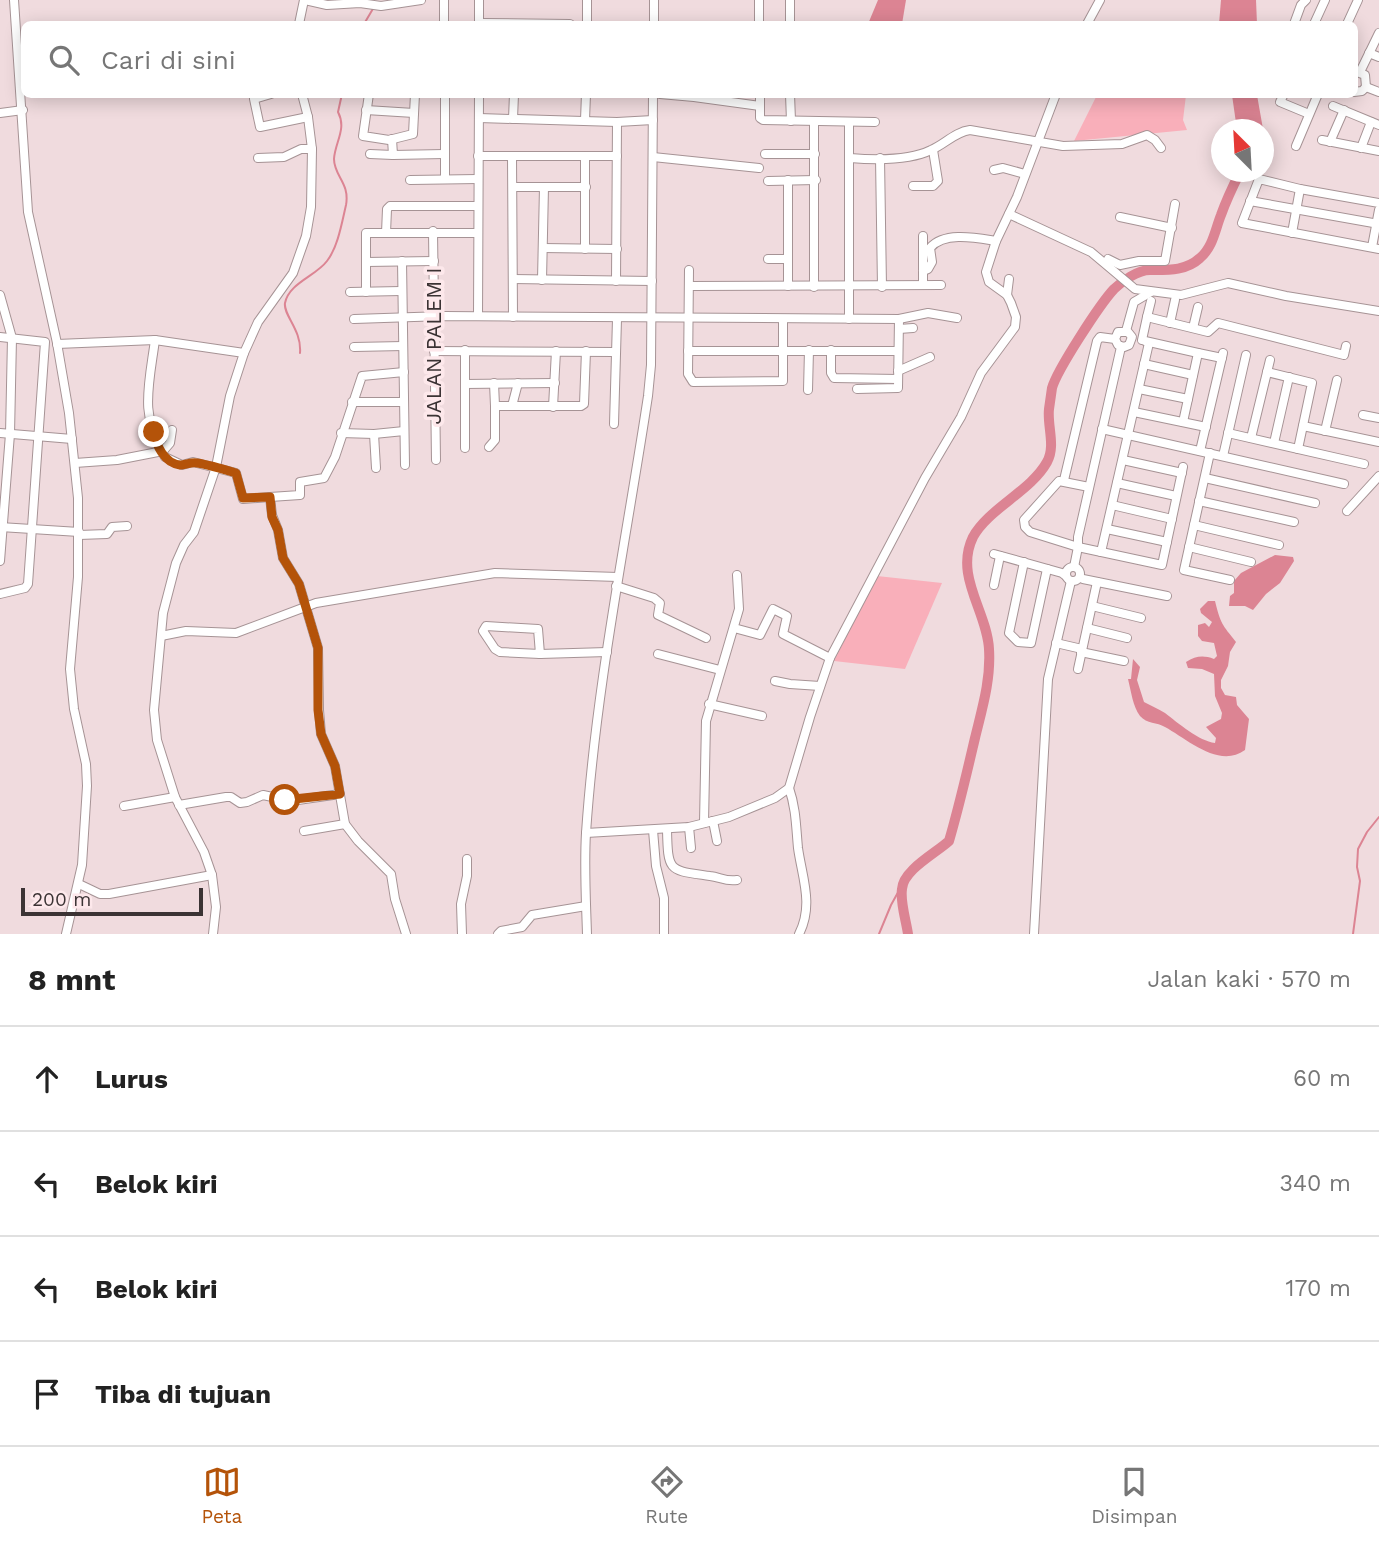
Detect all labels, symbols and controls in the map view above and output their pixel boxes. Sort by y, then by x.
search box [21,21,1358,98]
icon: search [45,41,83,79]
text: Cari di sini [101,45,236,75]
north arrow [1211,119,1274,182]
street label: JALAN PALEM I [421,267,446,425]
route end [138,416,169,447]
route start [269,784,300,815]
scale bar [21,885,203,917]
text: 200 m [32,888,91,911]
text: 8 mnt [28,962,115,997]
text: Jalan kaki · 570 m [1147,966,1351,993]
icon: ahead [28,1060,66,1098]
text: Lurus [95,1064,168,1094]
text: 60 m [1293,1065,1351,1092]
icon: left [28,1165,66,1203]
text: Belok kiri [95,1169,218,1199]
text: 340 m [1279,1170,1351,1197]
icon: left [28,1270,66,1308]
text: Belok kiri [95,1274,218,1304]
text: 170 m [1286,1275,1351,1302]
icon: arrive [28,1375,66,1413]
text: Tiba di tujuan [95,1379,271,1409]
tab: Peta [201,1463,242,1528]
tab: Rute [645,1463,688,1528]
tab: Disimpan [1091,1463,1178,1528]

